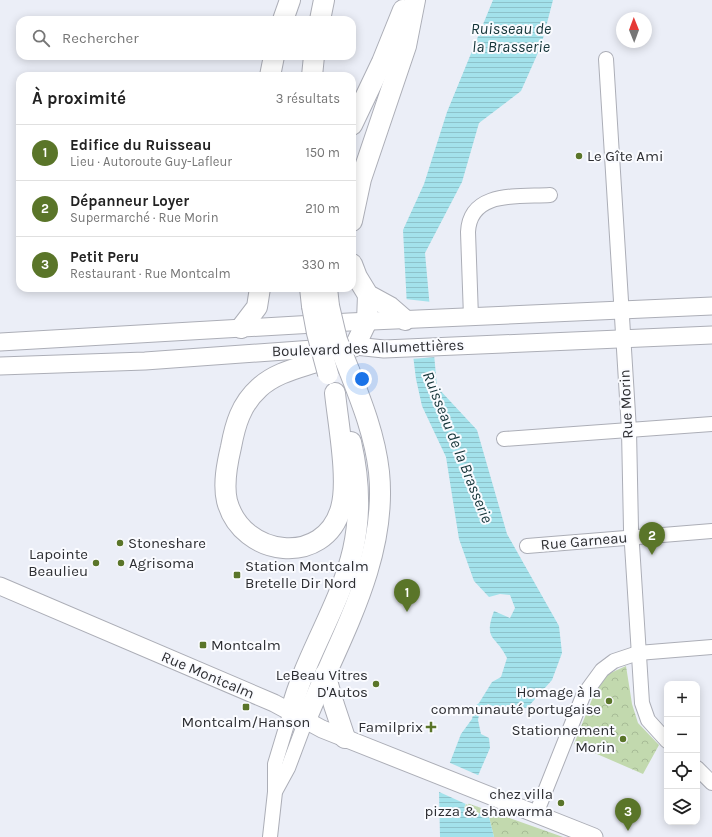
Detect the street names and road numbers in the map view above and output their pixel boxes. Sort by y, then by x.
street label: Boulevard des Allumettières [271,336,465,360]
street label: Rue Morin [615,369,637,439]
street label: Rue Garneau [540,528,628,554]
street label: Rue Montcalm [159,647,257,703]

